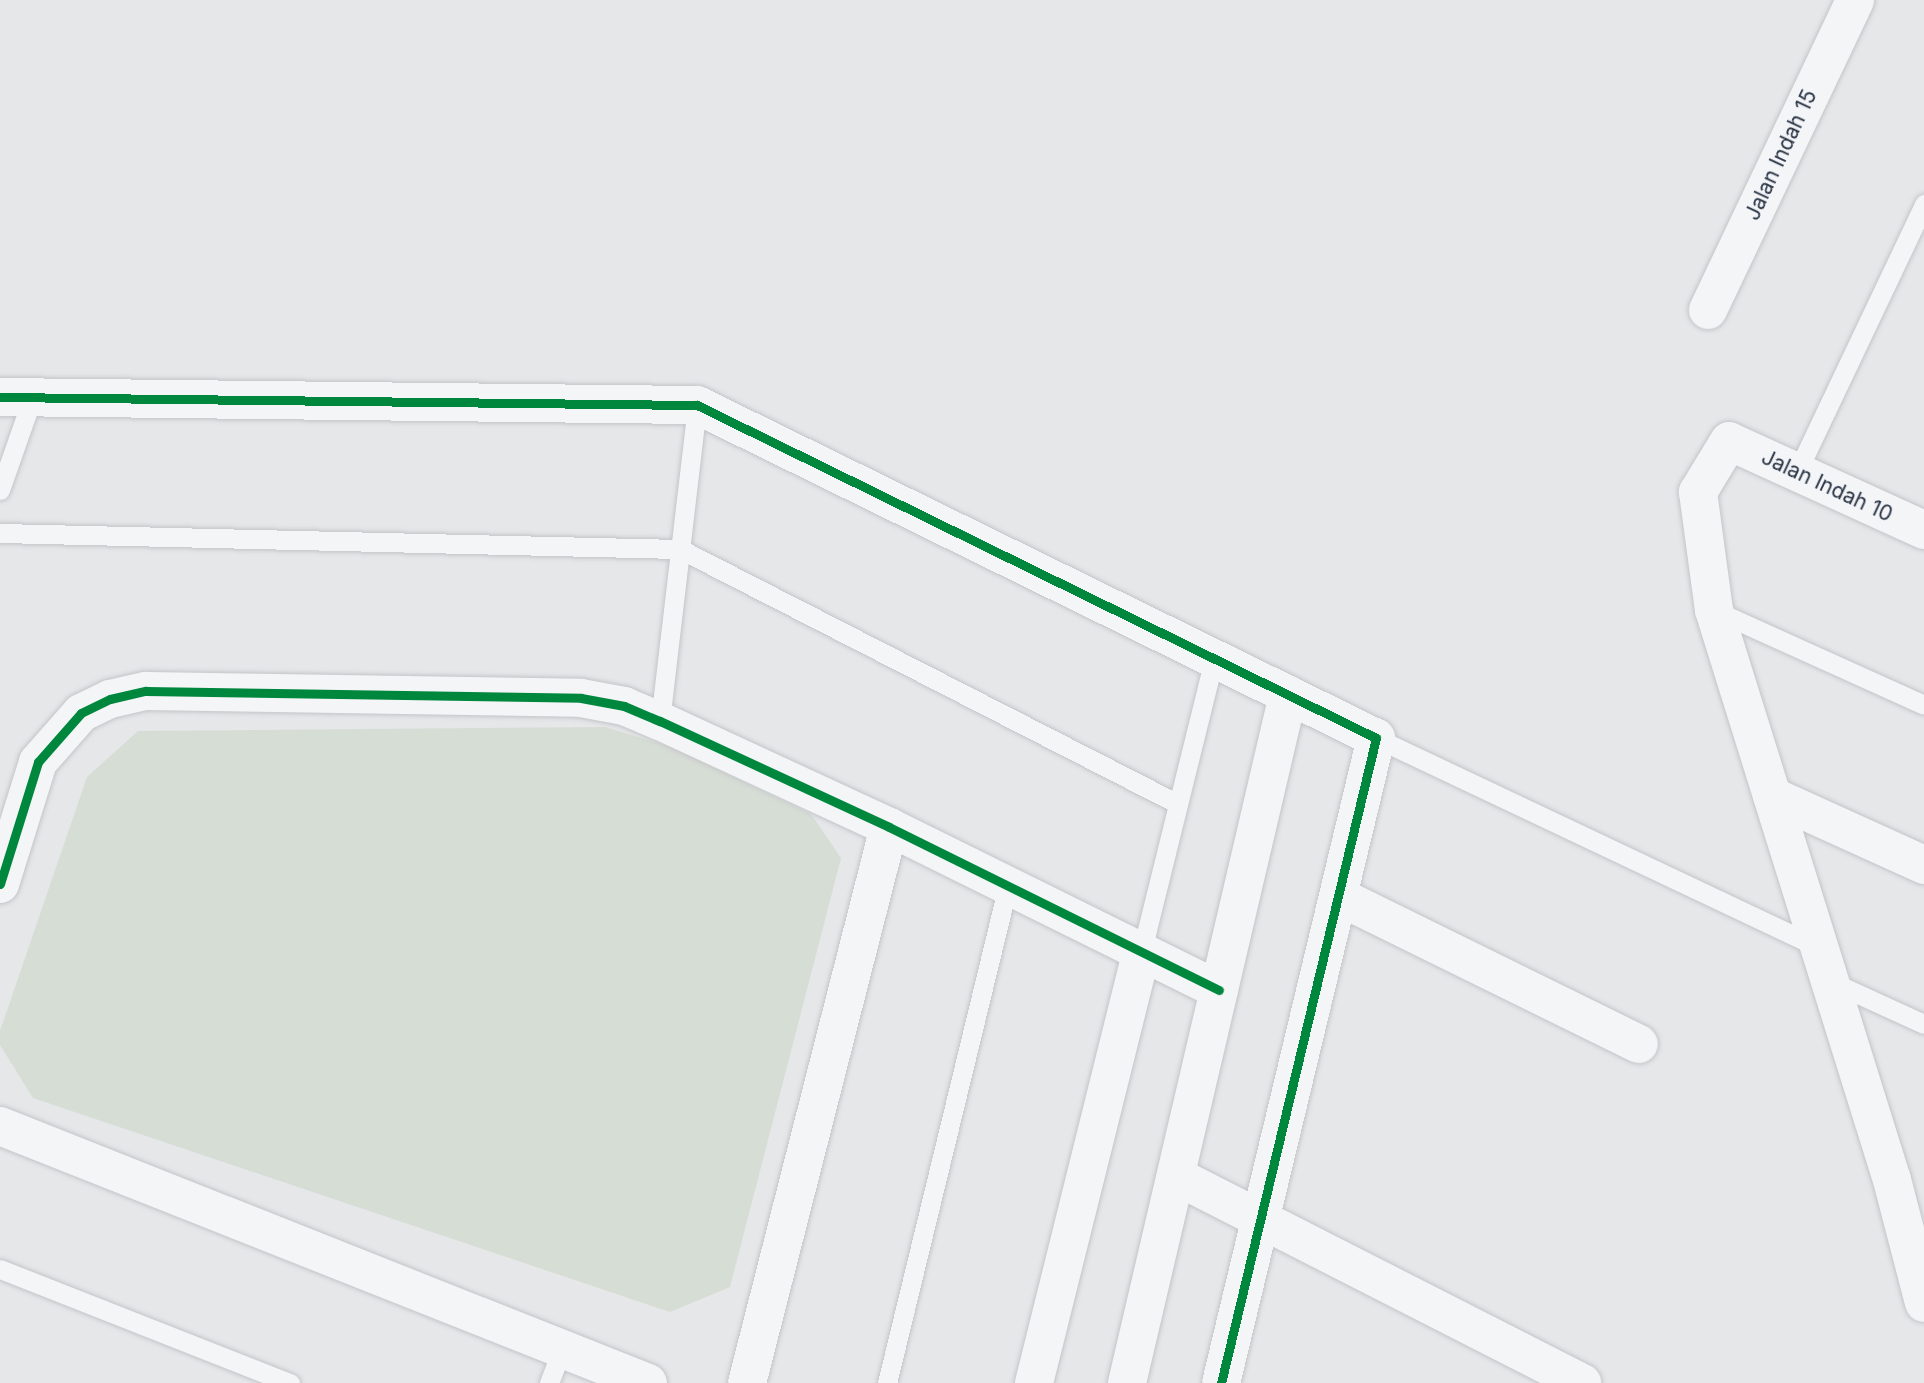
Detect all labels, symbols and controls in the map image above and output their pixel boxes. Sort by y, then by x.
street label: Jalan Indah 15 [1740,86,1822,224]
street label: Jalan Indah 10 [1757,445,1897,527]

